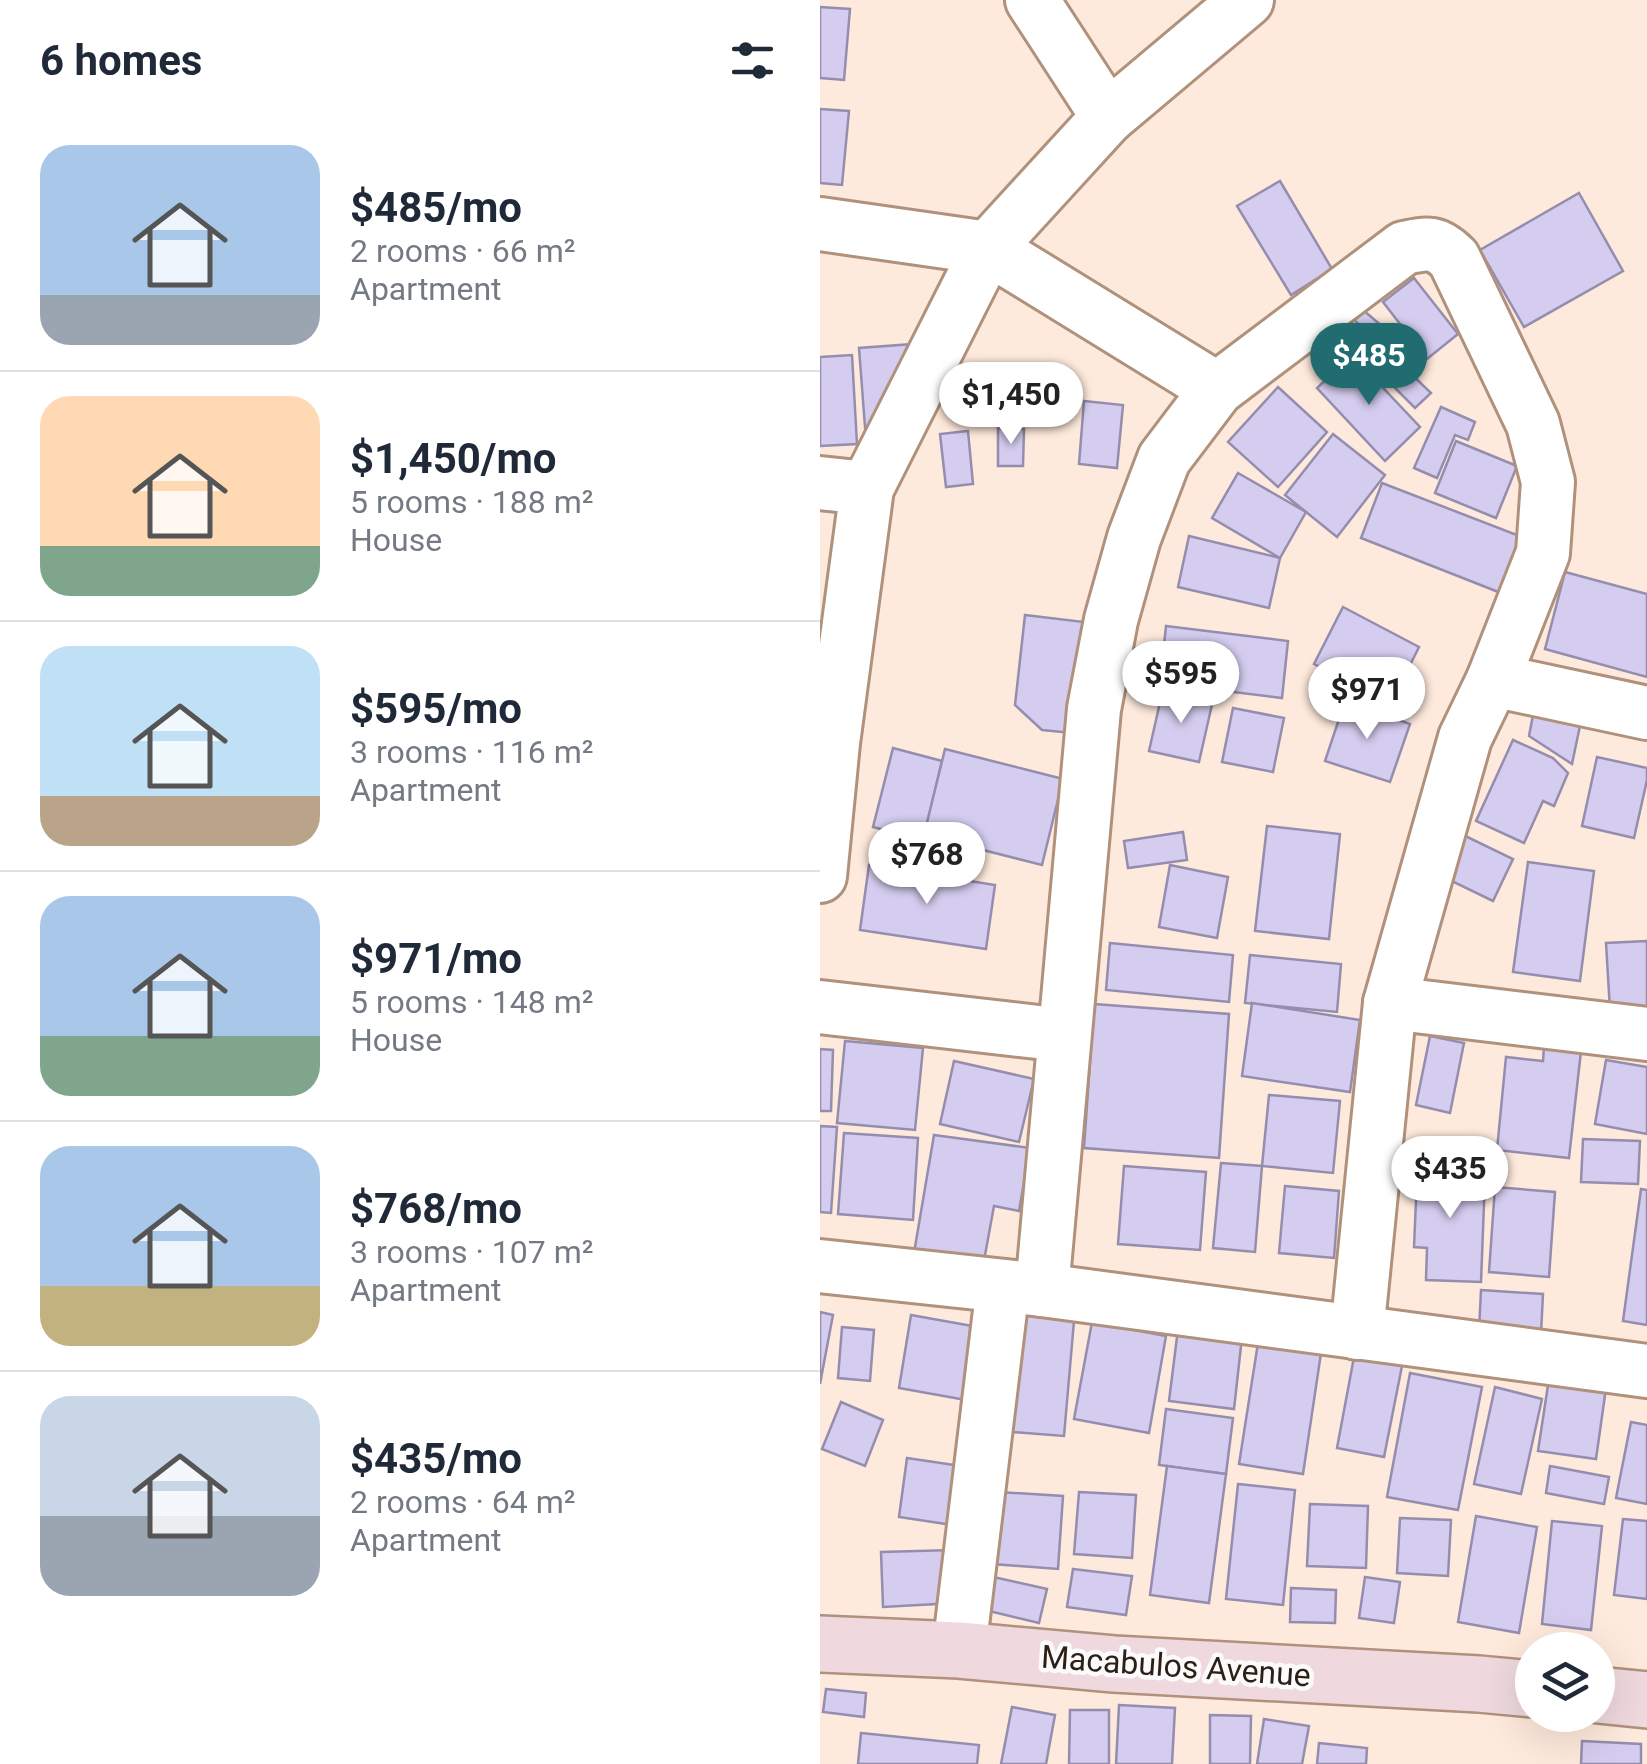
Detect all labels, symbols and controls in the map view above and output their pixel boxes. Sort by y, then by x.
icon: filters [725,33,780,88]
text: 6 homes [40,36,202,85]
text: $485/mo [350,183,522,232]
icon: home [120,185,240,305]
text: 2 rooms · 66 m² [350,232,575,270]
text: Apartment [350,270,502,308]
pin: $485 [1310,323,1428,408]
text: $485 [1332,336,1406,374]
pin: $1,450 [930,362,1092,447]
text: $1,450 [961,375,1061,413]
text: $1,450/mo [350,434,557,483]
icon: home [120,436,240,556]
text: 5 rooms · 188 m² [350,483,593,521]
text: House [350,521,442,559]
pin: $595 [1122,641,1240,726]
text: $595 [1144,654,1218,692]
pin: $971 [1308,657,1426,742]
text: $971 [1330,670,1404,708]
text: $595/mo [350,684,522,733]
icon: home [120,686,240,806]
text: 3 rooms · 116 m² [350,733,593,771]
text: Apartment [350,771,502,809]
pin: $768 [868,822,986,907]
text: $768 [890,835,964,873]
text: $971/mo [350,934,522,983]
icon: home [120,936,240,1056]
text: 5 rooms · 148 m² [350,983,593,1021]
text: House [350,1021,442,1059]
pin: $435 [1391,1136,1509,1221]
text: $435 [1413,1149,1487,1187]
text: $768/mo [350,1184,522,1233]
icon: home [120,1186,240,1306]
text: 3 rooms · 107 m² [350,1233,593,1271]
text: Apartment [350,1271,502,1309]
text: $435/mo [350,1434,522,1483]
icon: home [120,1436,240,1556]
text: 2 rooms · 64 m² [350,1483,575,1521]
text: Apartment [350,1521,502,1559]
map controls [1515,1632,1615,1732]
button: layers [1515,1632,1615,1732]
street label: Macabulos Avenue [1040,1638,1312,1694]

